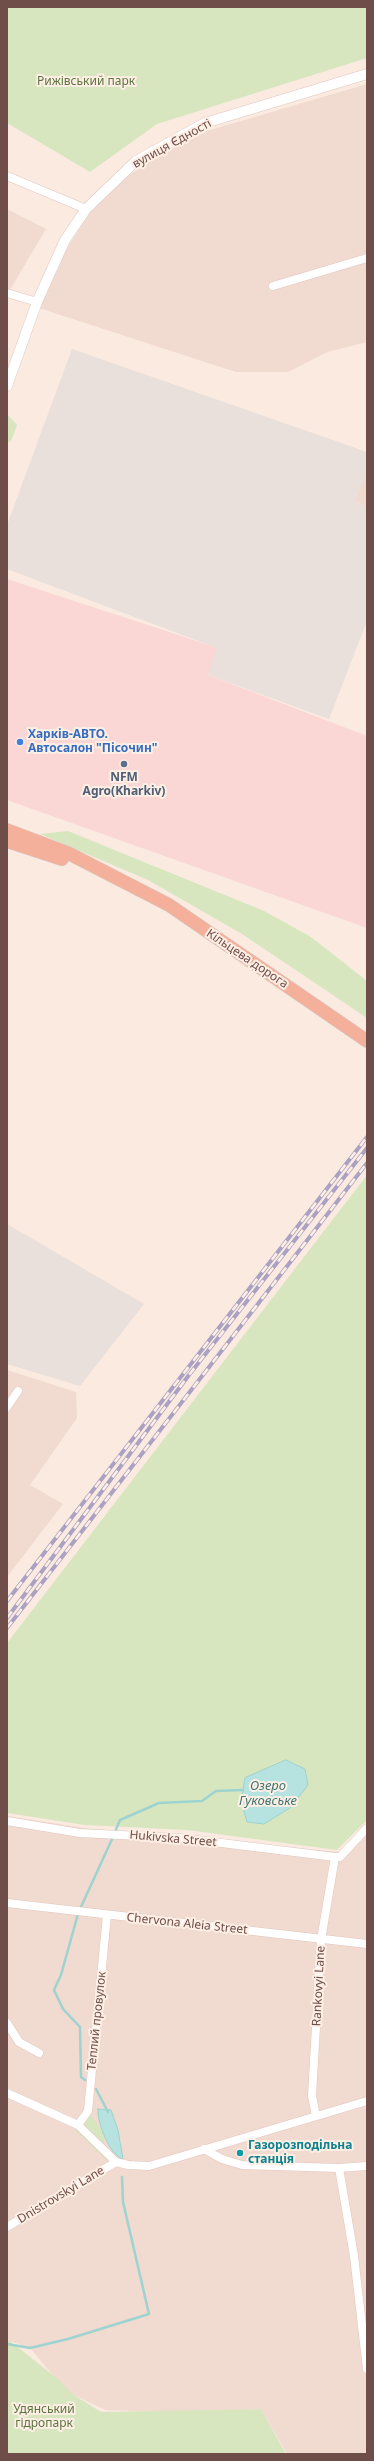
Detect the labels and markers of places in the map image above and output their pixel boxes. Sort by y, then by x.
place label: Харків-АВТО. Автосалон "Пісочин" [28,728,158,756]
marker: Харків-АВТО. Автосалон "Пісочин" [15,737,25,747]
marker: NFM Agro(Kharkiv) [119,759,129,769]
place label: NFM Agro(Kharkiv) [83,771,165,799]
place label: Газорозподільна станція [248,2139,352,2167]
marker: Газорозподільна станція [235,2148,245,2158]

